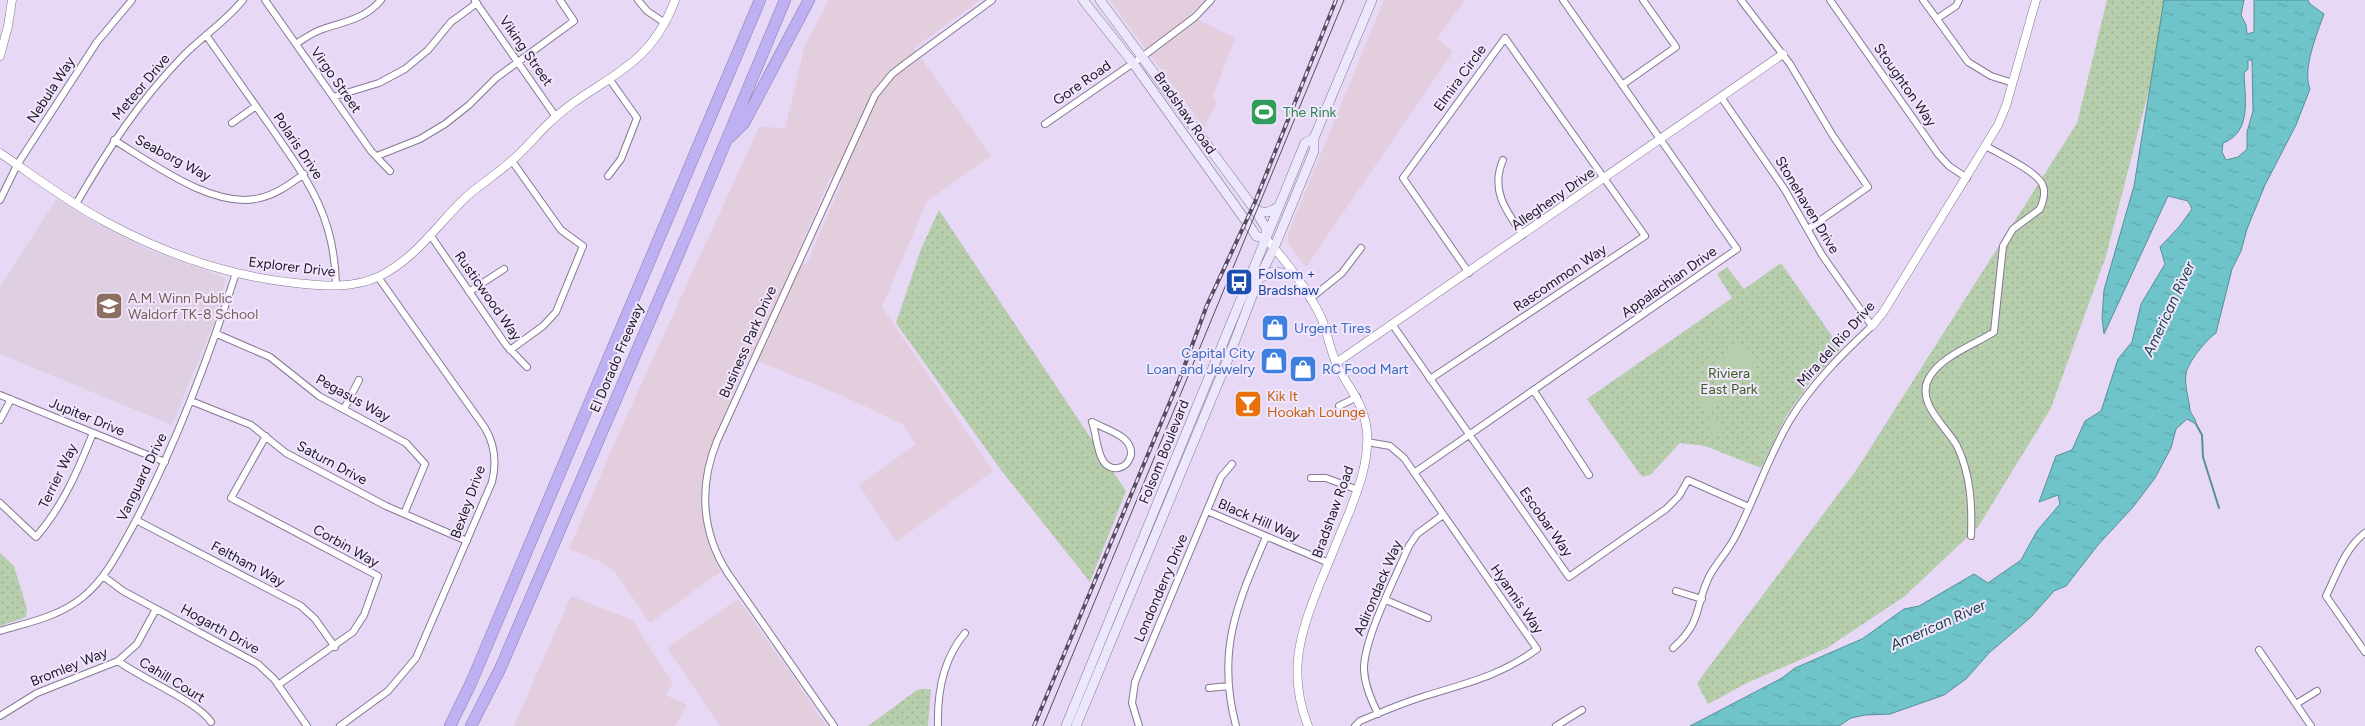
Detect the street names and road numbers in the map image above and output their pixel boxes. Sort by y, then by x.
street label: Viking Street [496,13,556,89]
street label: Stoughton Way [1870,40,1940,130]
street label: Elmira Circle [1430,41,1490,115]
street label: Virgo Street [307,44,365,116]
street label: Meteor Drive [108,50,174,124]
street label: Nebula Way [23,53,79,126]
street label: Gore Road [1050,57,1114,109]
street label: Bradshaw Road [1150,69,1220,157]
street label: Polaris Drive [270,109,327,183]
street label: Seaborg Way [132,131,214,185]
street label: Stonehaven Drive [1771,153,1843,257]
street label: Allegheny Drive [1508,164,1598,234]
street label: Rascommon Way [1510,240,1610,315]
street label: Appalachian Drive [1618,242,1720,321]
street label: Rusticwood Way [451,248,525,344]
street label: Explorer Drive [248,253,337,281]
street label: Business Park Drive [716,283,780,401]
street label: Mira del Rio Drive [1793,298,1879,390]
street label: El Dorado Freeway [586,300,648,415]
street label: Pegasus Way [313,371,394,426]
street label: Jupiter Drive [47,394,128,440]
street label: Folsom Boulevard [1135,397,1193,507]
street label: Vanguard Drive [113,430,171,524]
street label: Saturn Drive [294,437,370,489]
street label: Terrier Way [35,440,81,511]
street label: Bexley Drive [447,463,489,541]
street label: Bradshaw Road [1308,464,1358,560]
street label: Escobar Way [1516,484,1577,561]
street label: Black Hill Way [1216,495,1303,545]
street label: Corbin Way [310,521,383,571]
street label: Londonderry Drive [1131,531,1192,645]
street label: Feltham Way [208,537,288,591]
street label: Adirondack Way [1350,537,1406,638]
street label: Hyannis Way [1487,561,1548,638]
street label: Hogarth Drive [178,600,263,658]
street label: Bromley Way [28,644,111,690]
street label: Cahill Court [136,654,208,706]

